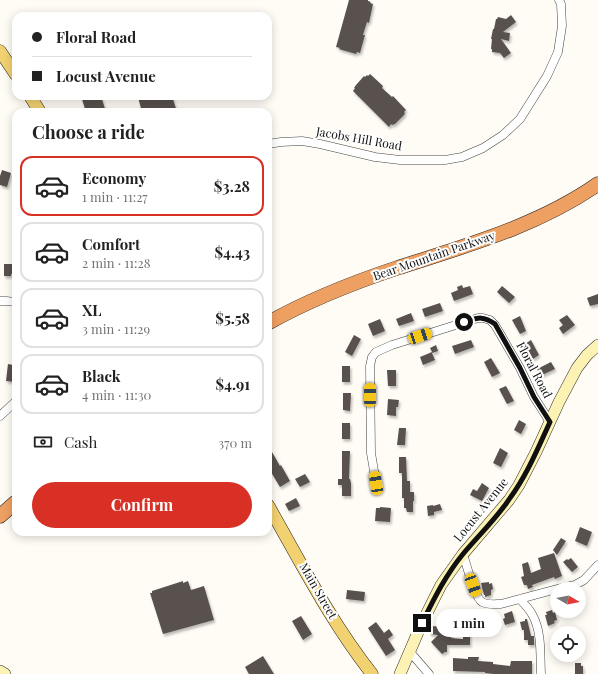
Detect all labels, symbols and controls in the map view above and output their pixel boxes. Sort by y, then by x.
text: Floral Road [56,27,136,47]
text: Locust Avenue [56,66,156,86]
text: Choose a ride [32,120,145,144]
street label: Jacobs Hill Road [314,122,403,153]
icon: car [34,168,70,204]
text: Economy [82,168,146,188]
text: $3.28 [214,176,250,196]
text: 1 min · 11:27 [82,188,148,205]
street label: Bear Mountain Parkway [370,227,497,283]
icon: car [34,234,70,270]
text: Comfort [82,234,140,254]
text: $4.43 [214,242,250,262]
text: 2 min · 11:28 [82,254,151,271]
icon: car [34,300,70,336]
text: XL [82,300,102,320]
text: $5.58 [215,308,250,328]
route start [455,313,473,331]
text: 3 min · 11:29 [82,320,150,337]
car [407,327,433,345]
street label: Floral Road [513,339,556,401]
icon: car [34,366,70,402]
text: Black [82,366,121,386]
text: $4.91 [215,374,250,394]
car [364,383,376,407]
text: 4 min · 11:30 [82,386,151,403]
icon: cash [32,431,54,453]
text: Cash [64,432,97,452]
text: 370 m [218,434,252,451]
car [368,470,384,496]
street label: Locust Avenue [449,474,511,545]
button: Confirm [32,482,252,528]
street label: Main Street [296,560,342,622]
car [463,572,483,598]
north arrow [550,582,586,618]
map controls [550,582,586,662]
callout: 1 min [436,609,502,637]
route end [413,614,431,632]
text: 1 min [453,614,485,631]
button: locate [550,626,586,662]

